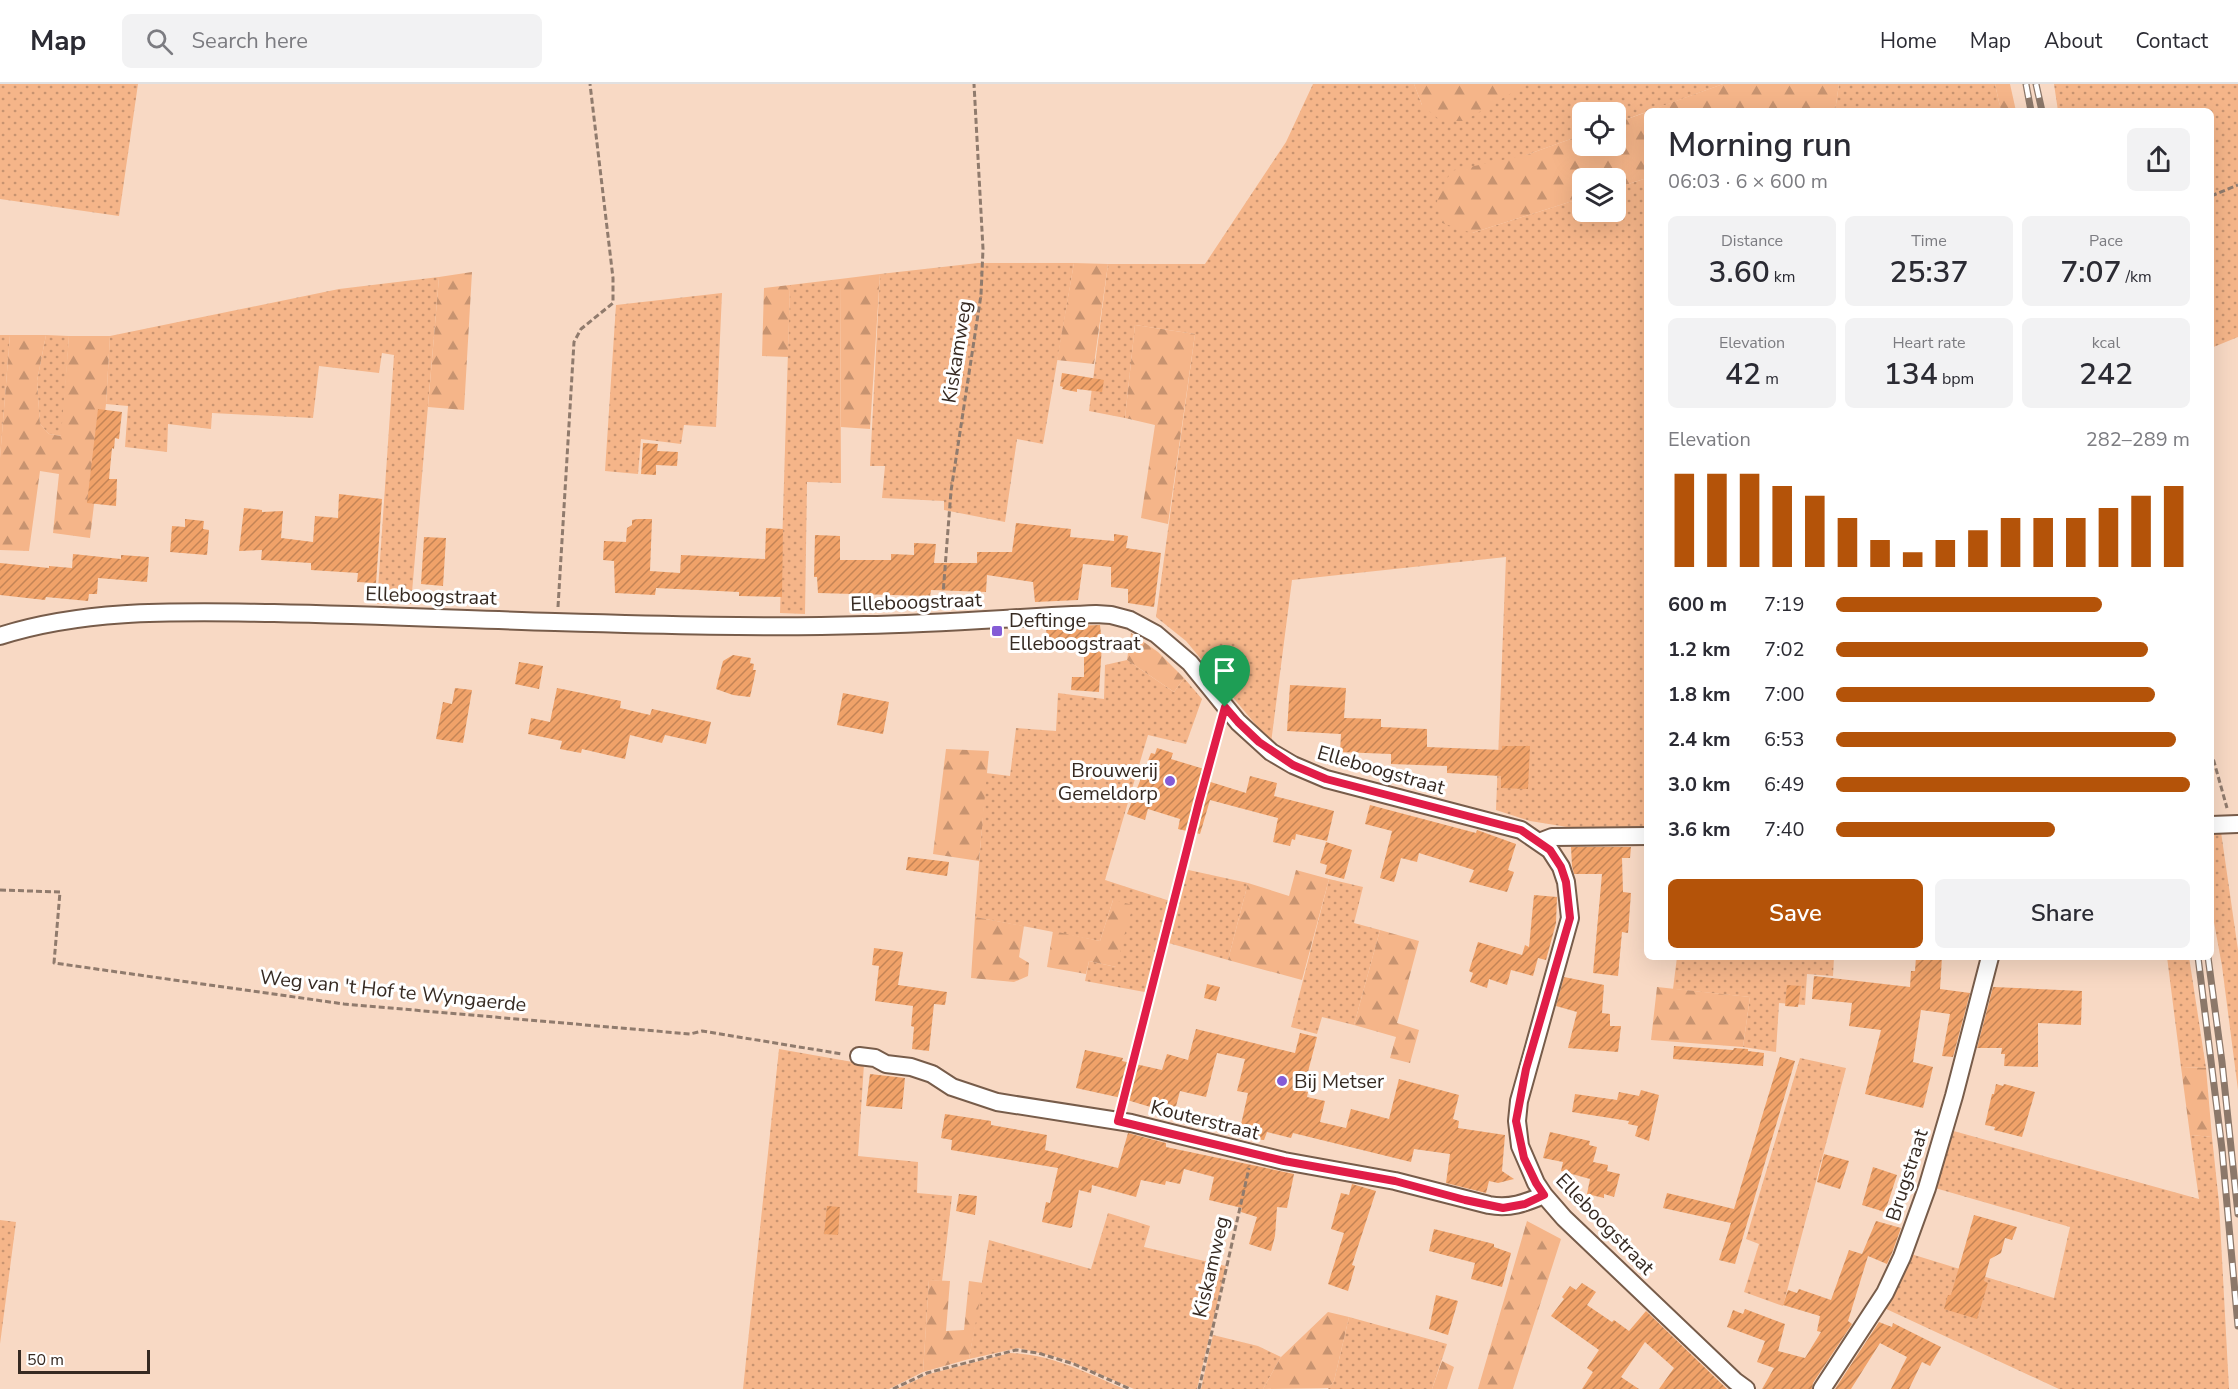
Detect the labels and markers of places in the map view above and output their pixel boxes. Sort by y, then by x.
place label: Deftinge Elleboogstraat [1009,607,1141,657]
marker: Deftinge Elleboogstraat [990,624,1004,638]
pin [1199,645,1250,707]
place label: Brouwerij Gemeldorp [1058,757,1158,807]
marker: Brouwerij Gemeldorp [1163,774,1177,788]
place label: Bij Metser [1294,1068,1384,1095]
marker: Bij Metser [1275,1074,1289,1088]

